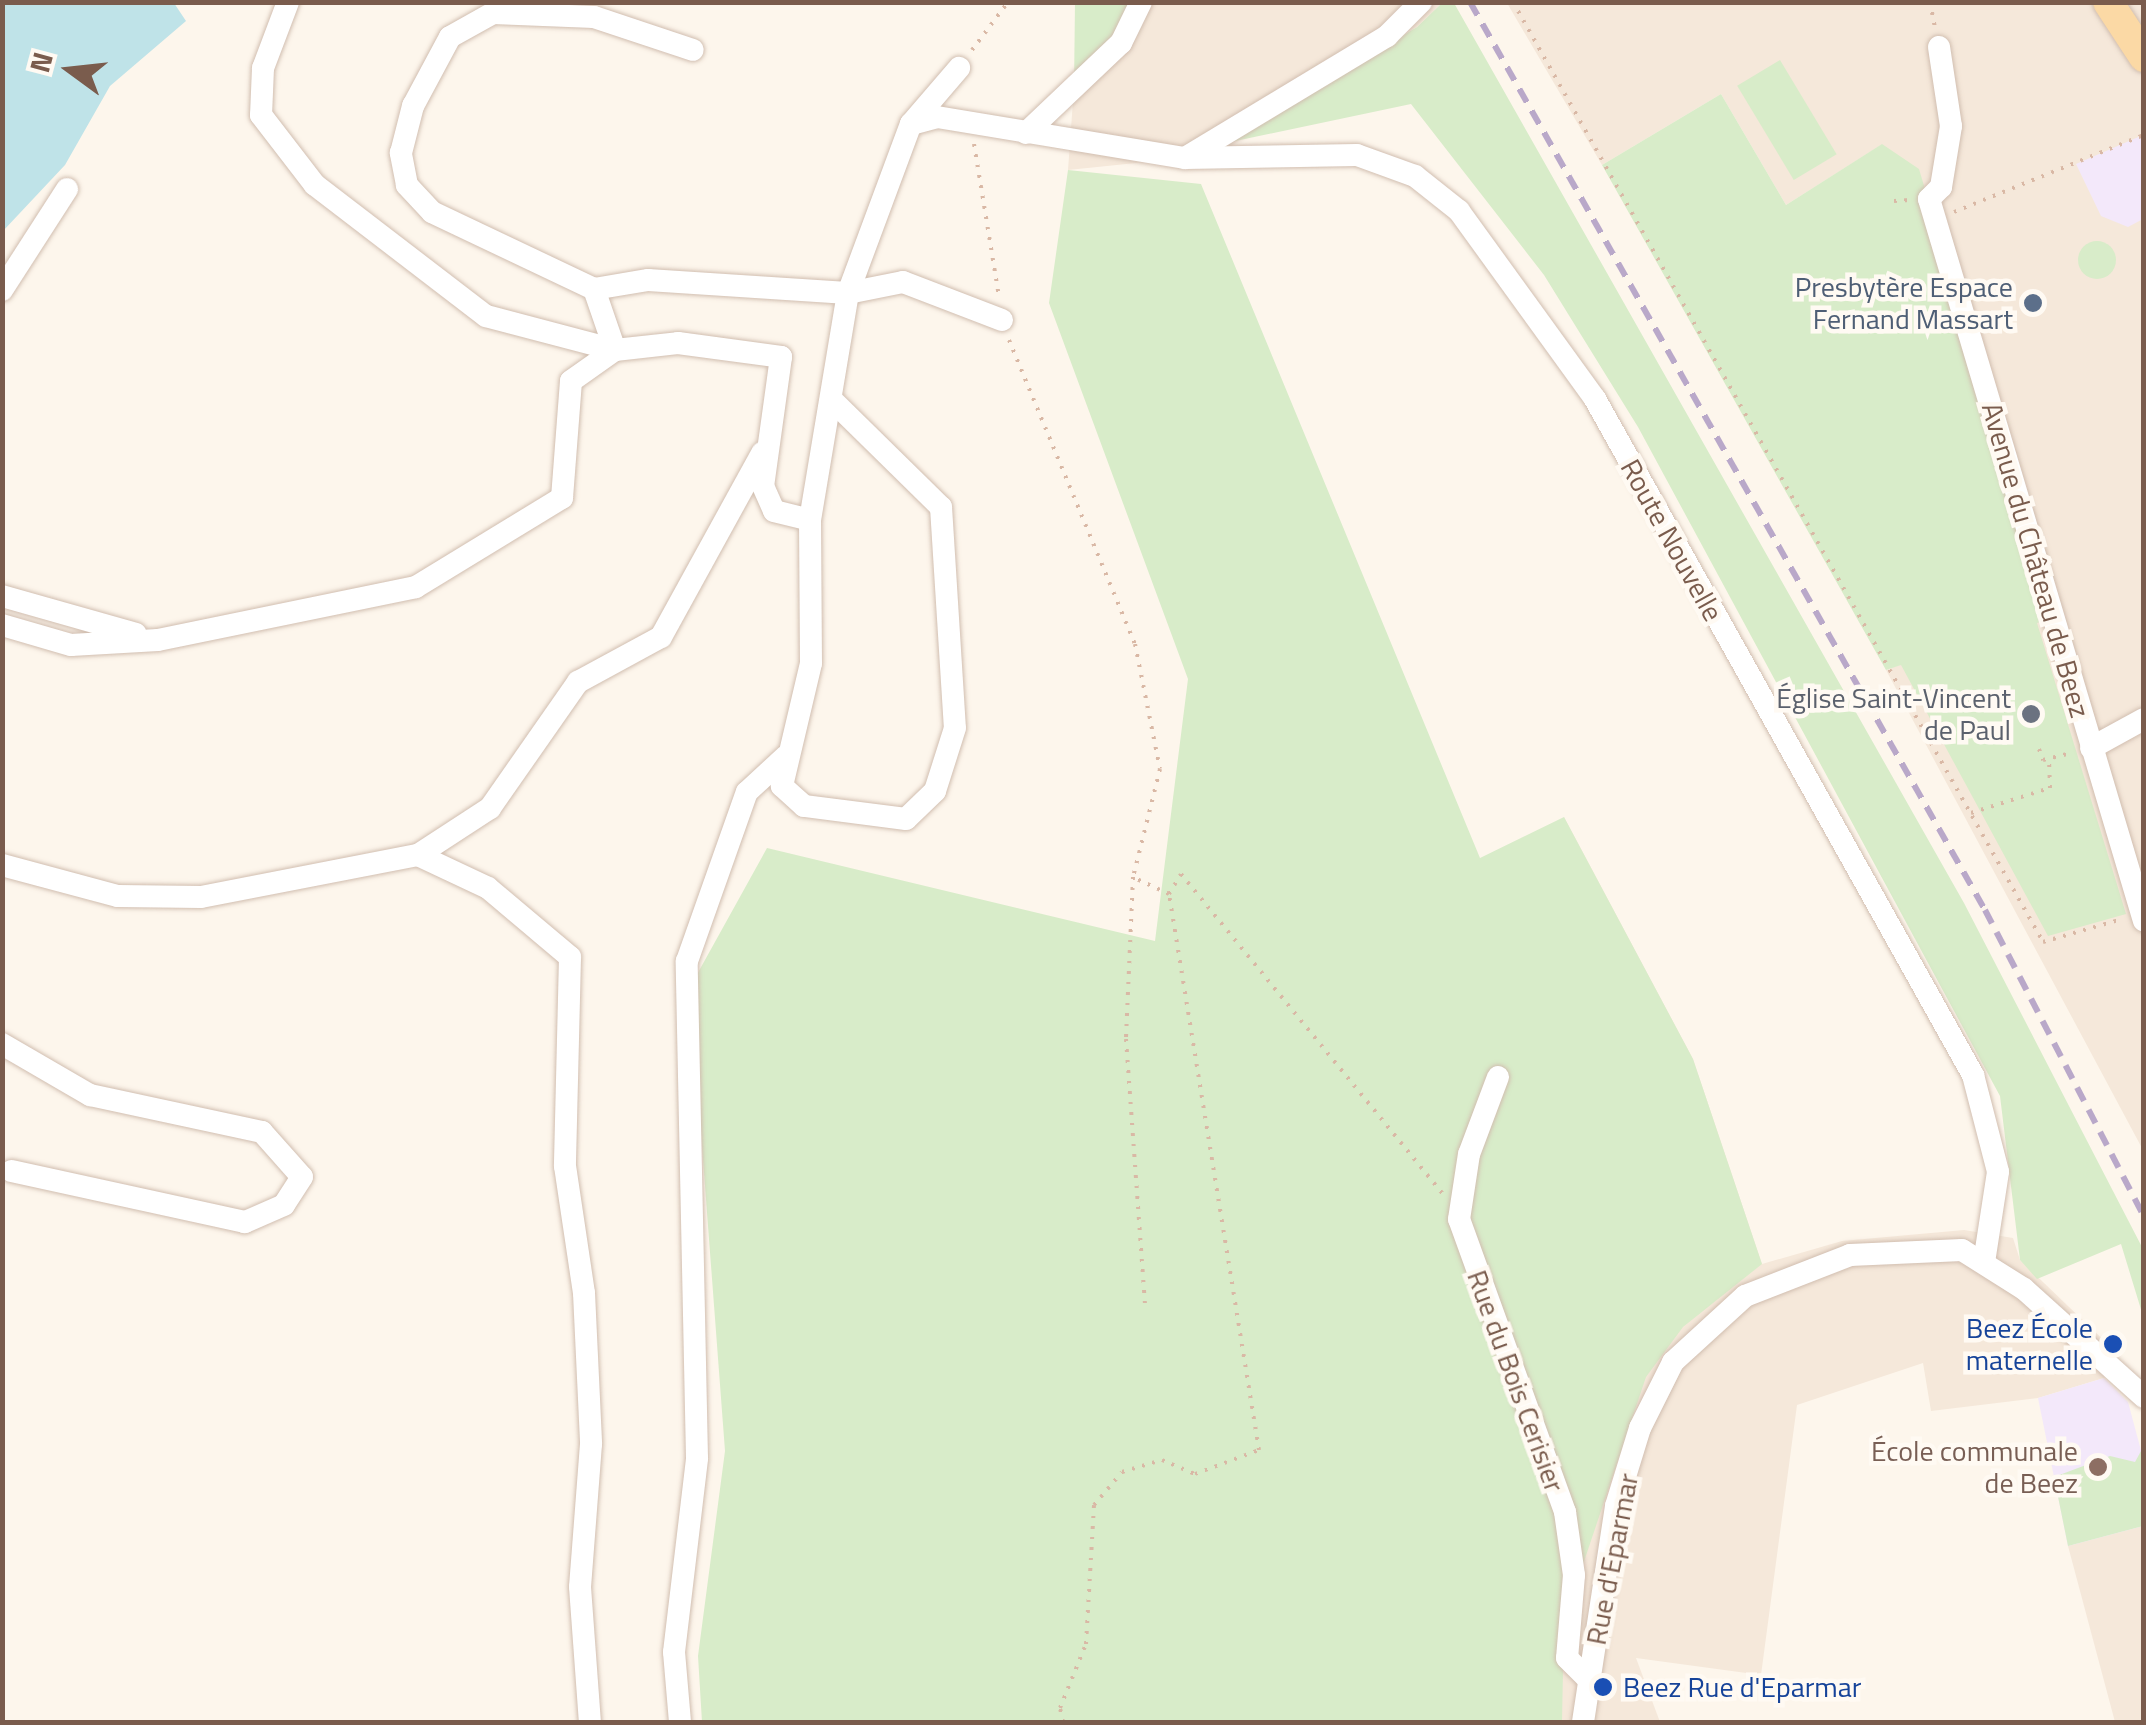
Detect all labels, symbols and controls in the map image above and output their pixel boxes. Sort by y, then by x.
north arrow [20,20,120,120]
text: N [17,47,64,77]
place label: Presbytère Espace Fernand Massart [1795,270,2013,336]
marker: Presbytère Espace Fernand Massart [2022,292,2044,314]
street label: Avenue du Château de Beez [1975,399,2097,721]
street label: Route Nouvelle [1614,453,1730,627]
place label: Église Saint-Vincent de Paul [1776,681,2011,747]
marker: Église Saint-Vincent de Paul [2020,703,2042,725]
street label: Rue du Bois Cerisier [1460,1266,1572,1496]
place label: Beez École maternelle [1966,1311,2093,1377]
marker: Beez École maternelle [2102,1333,2124,1355]
place label: École communale de Beez [1871,1434,2078,1500]
marker: École communale de Beez [2087,1456,2109,1478]
street label: Rue d'Eparmar [1579,1470,1645,1648]
place label: Beez Rue d'Eparmar [1623,1670,1861,1704]
marker: Beez Rue d'Eparmar [1592,1676,1614,1698]

